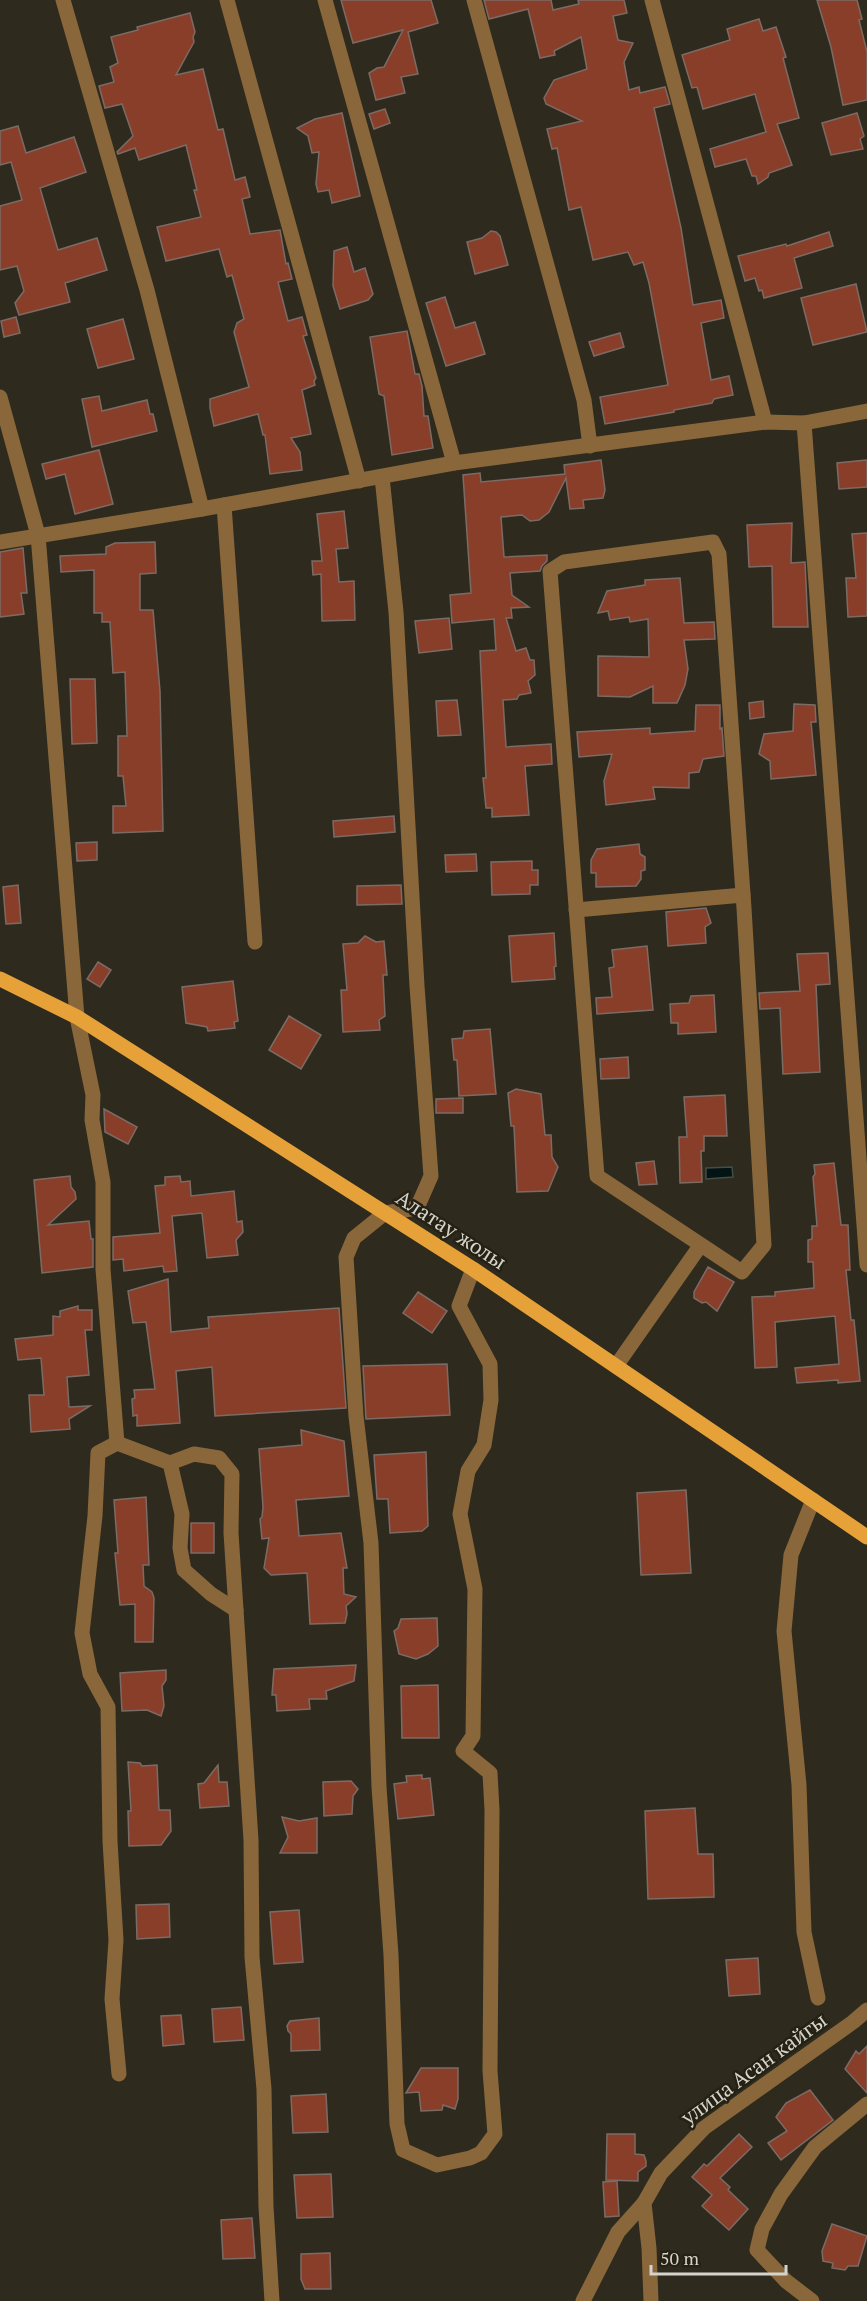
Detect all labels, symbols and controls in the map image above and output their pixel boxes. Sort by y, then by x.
street label: Алатау жолы [391,1183,512,1275]
street label: улица Асан кайгы [674,2006,832,2131]
scale bar [651,2238,786,2276]
text: 50 m [660,2246,700,2270]

